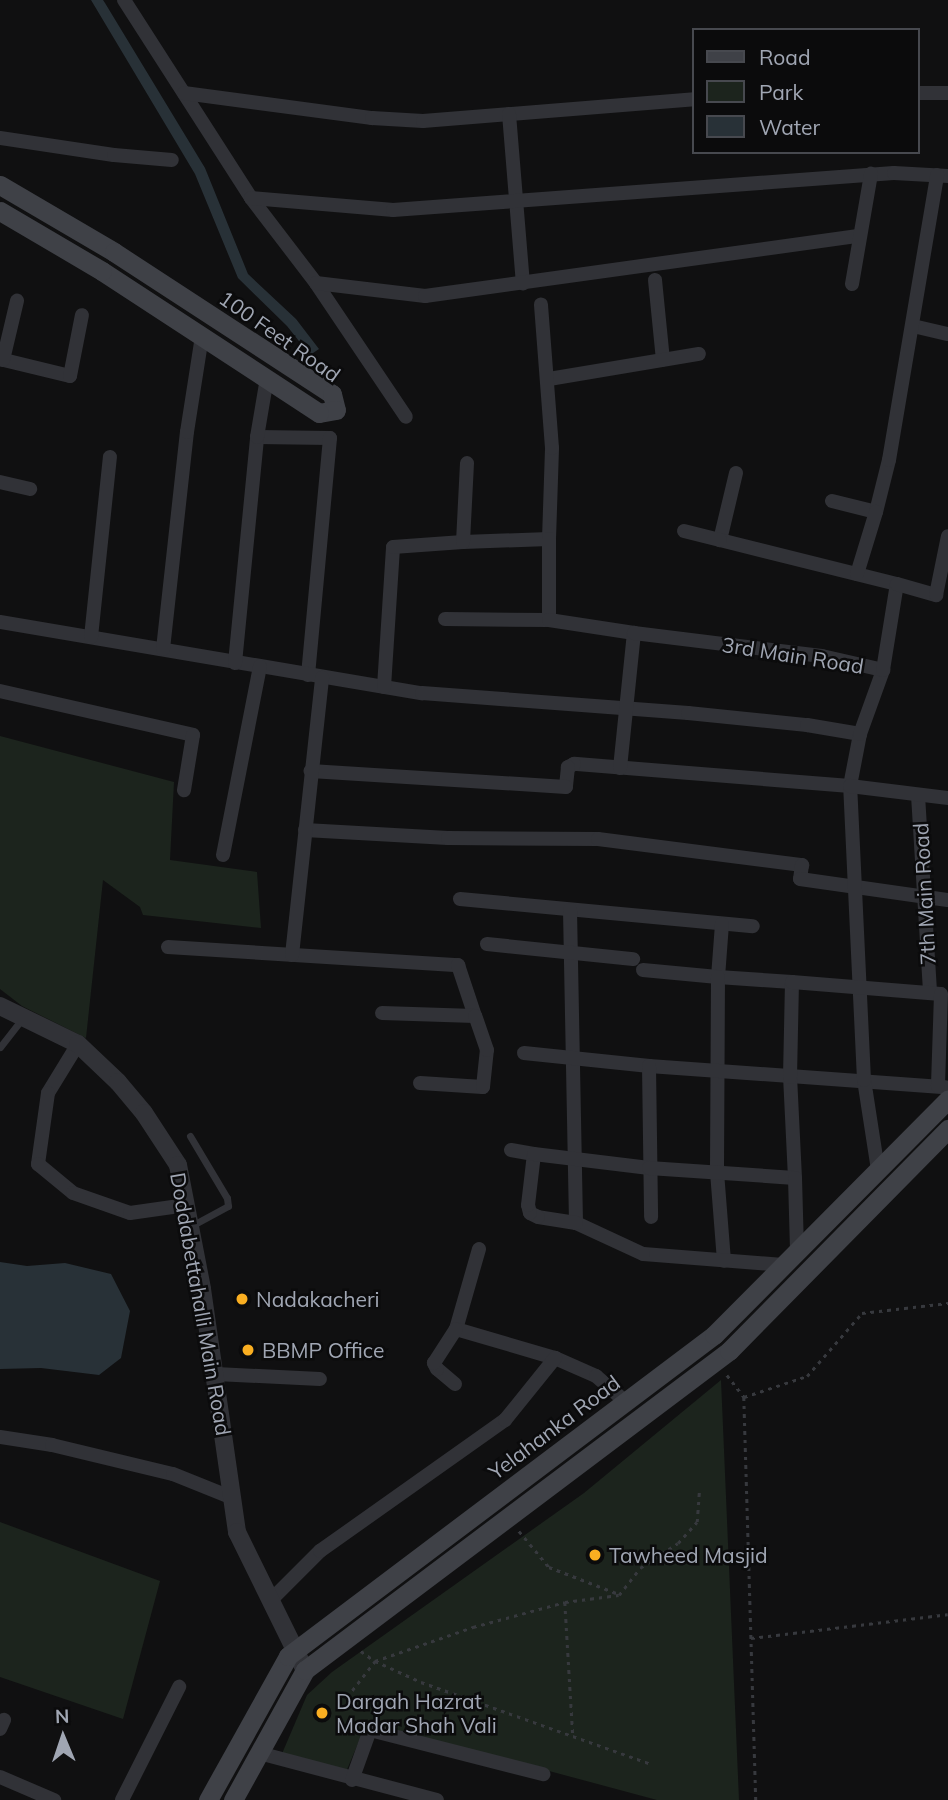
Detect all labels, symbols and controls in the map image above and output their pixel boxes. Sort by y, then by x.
legend [692,28,920,154]
text: Road [759,44,810,70]
text: Park [759,79,803,105]
text: Water [759,114,820,140]
street label: 100 Feet Road [215,285,345,387]
street label: 3rd Main Road [720,631,866,679]
street label: 7th Main Road [908,822,940,966]
street label: Doddabettahalli Main Road [165,1170,237,1438]
place label: Nadakacheri [256,1286,380,1312]
marker: Nadakacheri [234,1291,250,1307]
place label: BBMP Office [262,1337,384,1363]
marker: BBMP Office [240,1342,256,1358]
street label: Yelahanka Road [483,1370,625,1484]
place label: Tawheed Masjid [609,1542,768,1568]
marker: Tawheed Masjid [587,1547,603,1563]
place label: Dargah Hazrat Madar Shah Vali [336,1688,497,1738]
north arrow [28,1702,98,1772]
text: N [55,1704,70,1728]
marker: Dargah Hazrat Madar Shah Vali [314,1705,330,1721]

